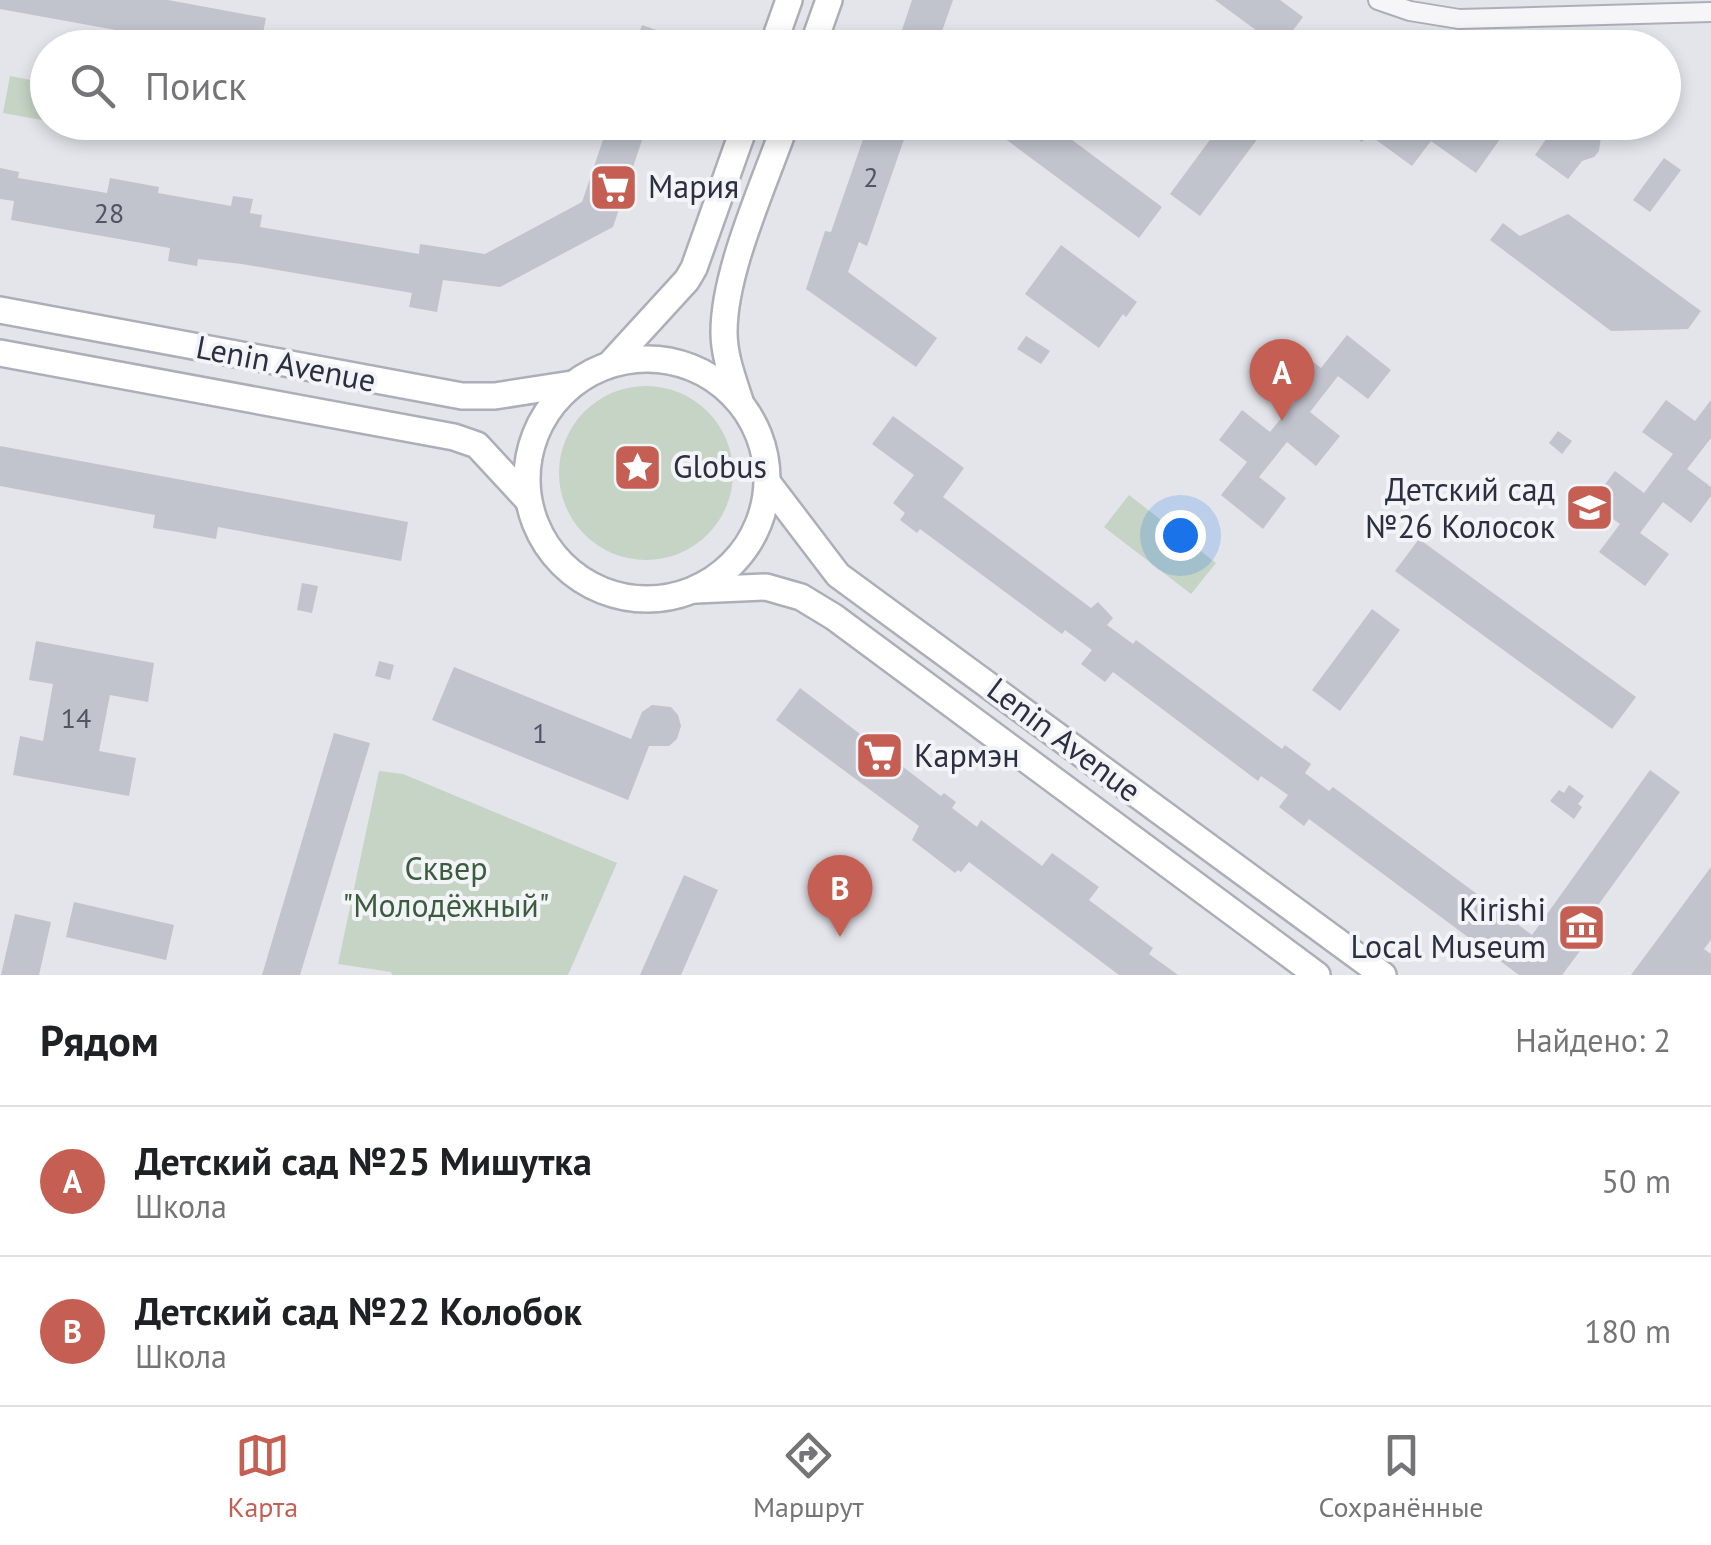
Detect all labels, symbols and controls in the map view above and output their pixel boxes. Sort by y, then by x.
search box [30,30,1681,140]
icon: search [65,58,120,113]
text: Поиск [145,61,246,110]
house number: 2 [863,158,879,195]
supermarket icon: Мария [587,161,639,213]
place label: Мария [648,165,739,207]
house number: 28 [94,194,124,231]
street label: Lenin Avenue [193,325,380,401]
pin: A [1250,338,1314,421]
place icon: Globus [612,441,664,493]
place label: Globus [673,445,767,487]
place label: Детский сад №26 Колосок [1365,468,1556,547]
school or university icon: Детский сад №26 Колосок [1564,482,1616,534]
your location [1155,510,1206,561]
street label: Lenin Avenue [979,668,1150,811]
house number: 14 [61,699,91,736]
house number: 1 [532,714,548,751]
supermarket icon: Кармэн [853,730,905,782]
place label: Кармэн [914,734,1020,776]
park label: Сквер "Молодёжный" [342,847,550,926]
pin: B [808,854,872,937]
place label: Kirishi Local Museum [1350,888,1546,967]
museum icon: Kirishi Local Museum [1555,902,1607,954]
text: Рядом [40,1013,159,1068]
text: Найдено: 2 [1515,1019,1671,1061]
text: Детский сад №25 Мишутка [135,1136,592,1185]
text: A [63,1160,82,1202]
text: 50 m [1602,1160,1671,1202]
text: Школа [135,1185,227,1227]
text: Детский сад №22 Колобок [135,1286,582,1335]
text: B [63,1310,82,1352]
text: 180 m [1584,1310,1671,1352]
text: Школа [135,1335,227,1377]
tab: Карта [227,1428,298,1525]
tab: Маршрут [753,1428,864,1525]
tab: Сохранённые [1318,1428,1484,1525]

